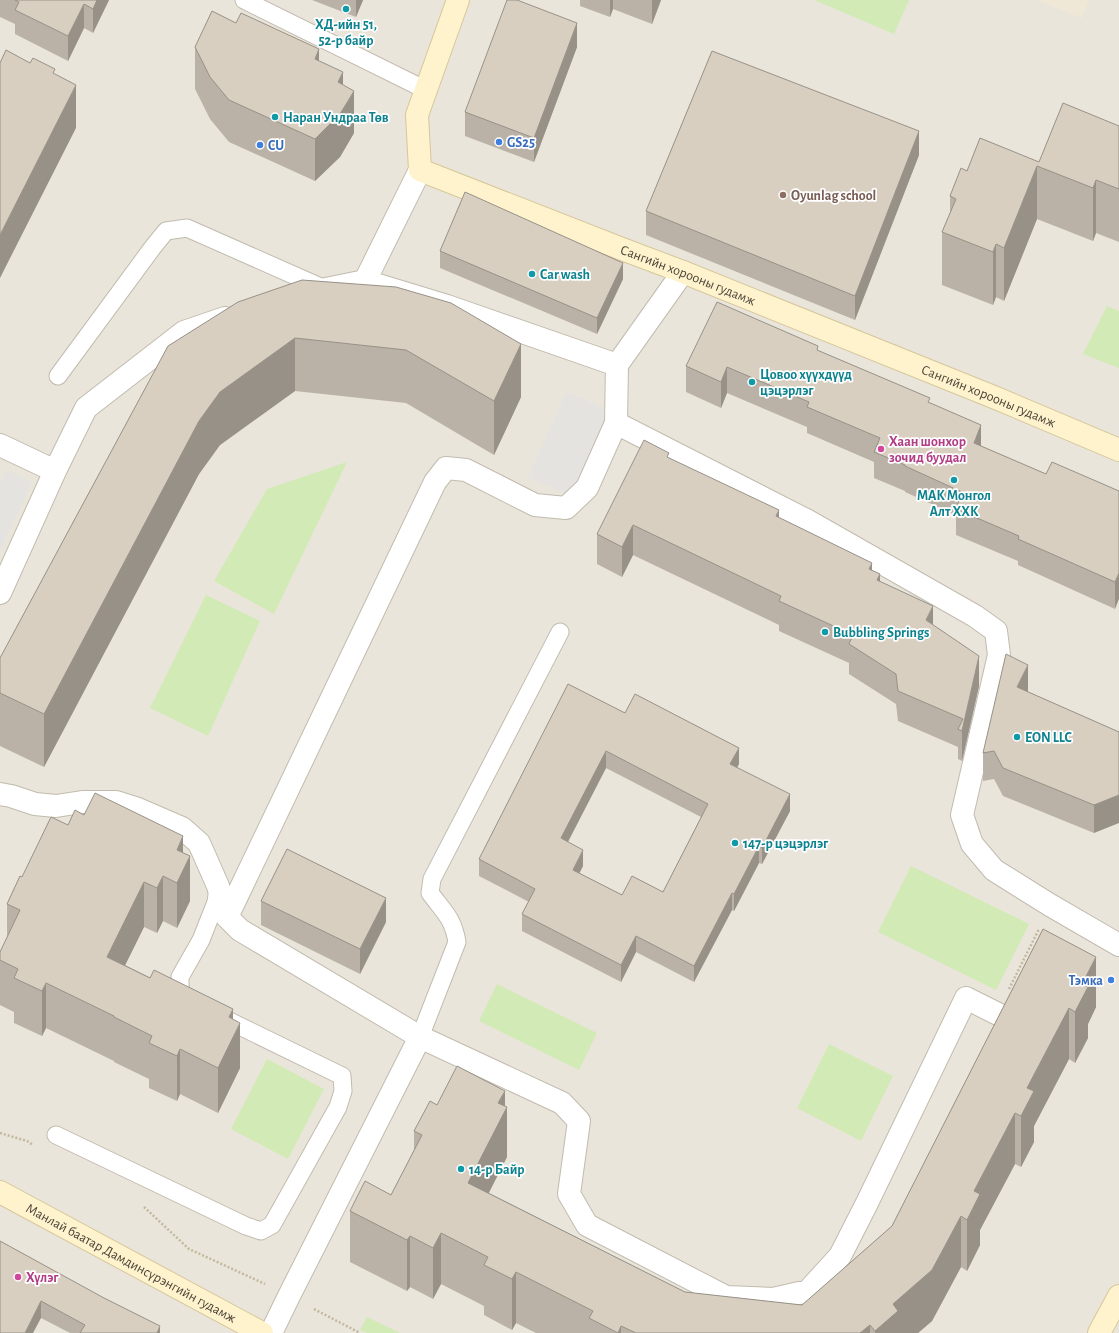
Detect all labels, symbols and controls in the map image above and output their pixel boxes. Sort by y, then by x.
marker: ХД-ийн 51, 52-р байр [341,4,351,14]
place label: ХД-ийн 51, 52-р байр [315,18,377,48]
place label: Наран Ундраа Төв [283,111,389,125]
marker: Наран Ундраа Төв [270,112,280,122]
place label: GS25 [507,136,535,150]
marker: GS25 [494,137,504,147]
place label: CU [268,139,284,153]
marker: CU [255,140,265,150]
place label: Oyunlag school [791,189,876,203]
marker: Oyunlag school [778,190,788,200]
street label: Сангийн хорооны гудамж [618,243,757,308]
place label: Car wash [540,268,590,282]
marker: Car wash [527,269,537,279]
street label: Сангийн хорооны гудамж [919,363,1058,430]
place label: Цовоо хүүхдүүд цэцэрлэг [760,368,852,398]
marker: Цовоо хүүхдүүд цэцэрлэг [747,377,757,387]
place label: Хаан шонхор зочид буудал [889,435,967,465]
marker: Хаан шонхор зочид буудал [876,444,886,454]
marker: MAK Монгол Алт ХХК [949,475,959,485]
place label: MAK Монгол Алт ХХК [917,489,991,519]
place label: Bubbling Springs [833,626,929,640]
marker: Bubbling Springs [820,627,830,637]
place label: EON LLC [1025,731,1072,745]
marker: EON LLC [1012,732,1022,742]
place label: 147-р цэцэрлэг [743,837,829,851]
marker: 147-р цэцэрлэг [730,838,740,848]
place label: Тэмка [1069,974,1103,988]
marker: Тэмка [1106,975,1116,985]
place label: 14-р Байр [469,1163,525,1177]
marker: 14-р Байр [456,1164,466,1174]
street label: Манлай баатар Дамдинсүрэнгийн гудамж [23,1201,238,1326]
place label: Хүлэг [26,1271,59,1285]
marker: Хүлэг [13,1272,23,1282]

